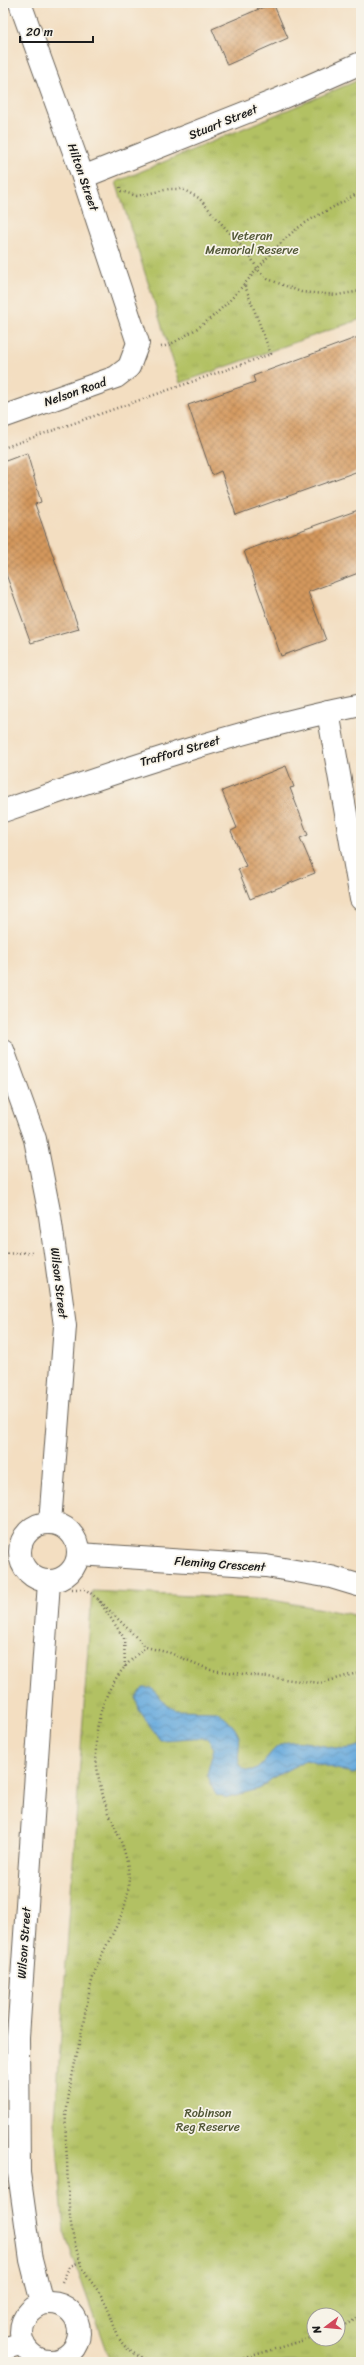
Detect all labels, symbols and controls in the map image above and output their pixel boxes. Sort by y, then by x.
scale bar [20,18,93,44]
text: 20 m [26,21,53,43]
street label: Stuart Street [185,98,262,146]
street label: Hilton Street [61,140,105,215]
park label: Veteran Memorial Reserve [205,225,299,261]
street label: Nelson Road [41,371,111,413]
street label: Trafford Street [137,729,224,773]
street label: Wilson Street [44,1246,74,1321]
street label: Fleming Crescent [174,1550,267,1578]
street label: Wilson Street [11,1905,38,1980]
park label: Robinson Reg Reserve [176,2102,240,2138]
north arrow [306,2307,346,2347]
text: N [307,2323,327,2337]

